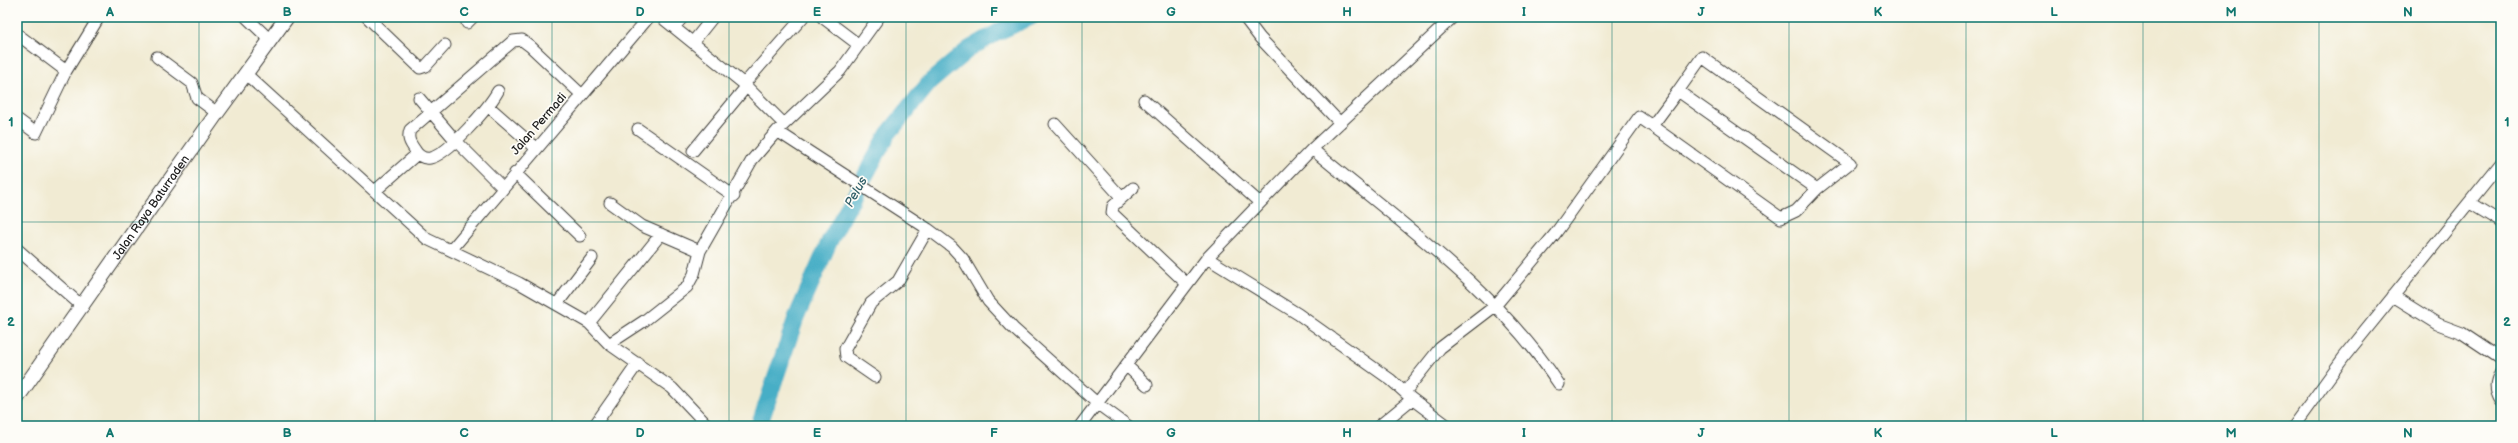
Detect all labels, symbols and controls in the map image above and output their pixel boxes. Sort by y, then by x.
text: A [105,4,114,20]
text: B [282,4,292,20]
text: C [459,4,469,20]
text: D [635,4,645,20]
text: E [813,4,822,20]
text: F [990,4,998,20]
text: G [1166,4,1176,20]
text: H [1342,4,1352,20]
text: I [1522,4,1526,20]
text: J [1697,4,1705,20]
text: K [1874,4,1883,20]
text: L [2050,4,2058,20]
text: M [2225,4,2237,20]
text: N [2403,4,2413,20]
street label: Jalan Permadi [508,90,570,158]
text: 1 [8,114,14,130]
text: 1 [2504,114,2510,130]
street label: Jalan Raya Baturraden [109,152,193,262]
water label: Pelus [841,173,871,210]
text: 2 [7,314,15,330]
text: 2 [2503,314,2511,330]
text: A [105,425,114,441]
text: B [282,425,292,441]
text: C [459,425,469,441]
text: D [635,425,645,441]
text: E [813,425,822,441]
text: F [990,425,998,441]
text: G [1166,425,1176,441]
text: H [1342,425,1352,441]
text: I [1522,425,1526,441]
text: J [1697,425,1705,441]
text: K [1874,425,1883,441]
text: L [2050,425,2058,441]
text: M [2225,425,2237,441]
text: N [2403,425,2413,441]

